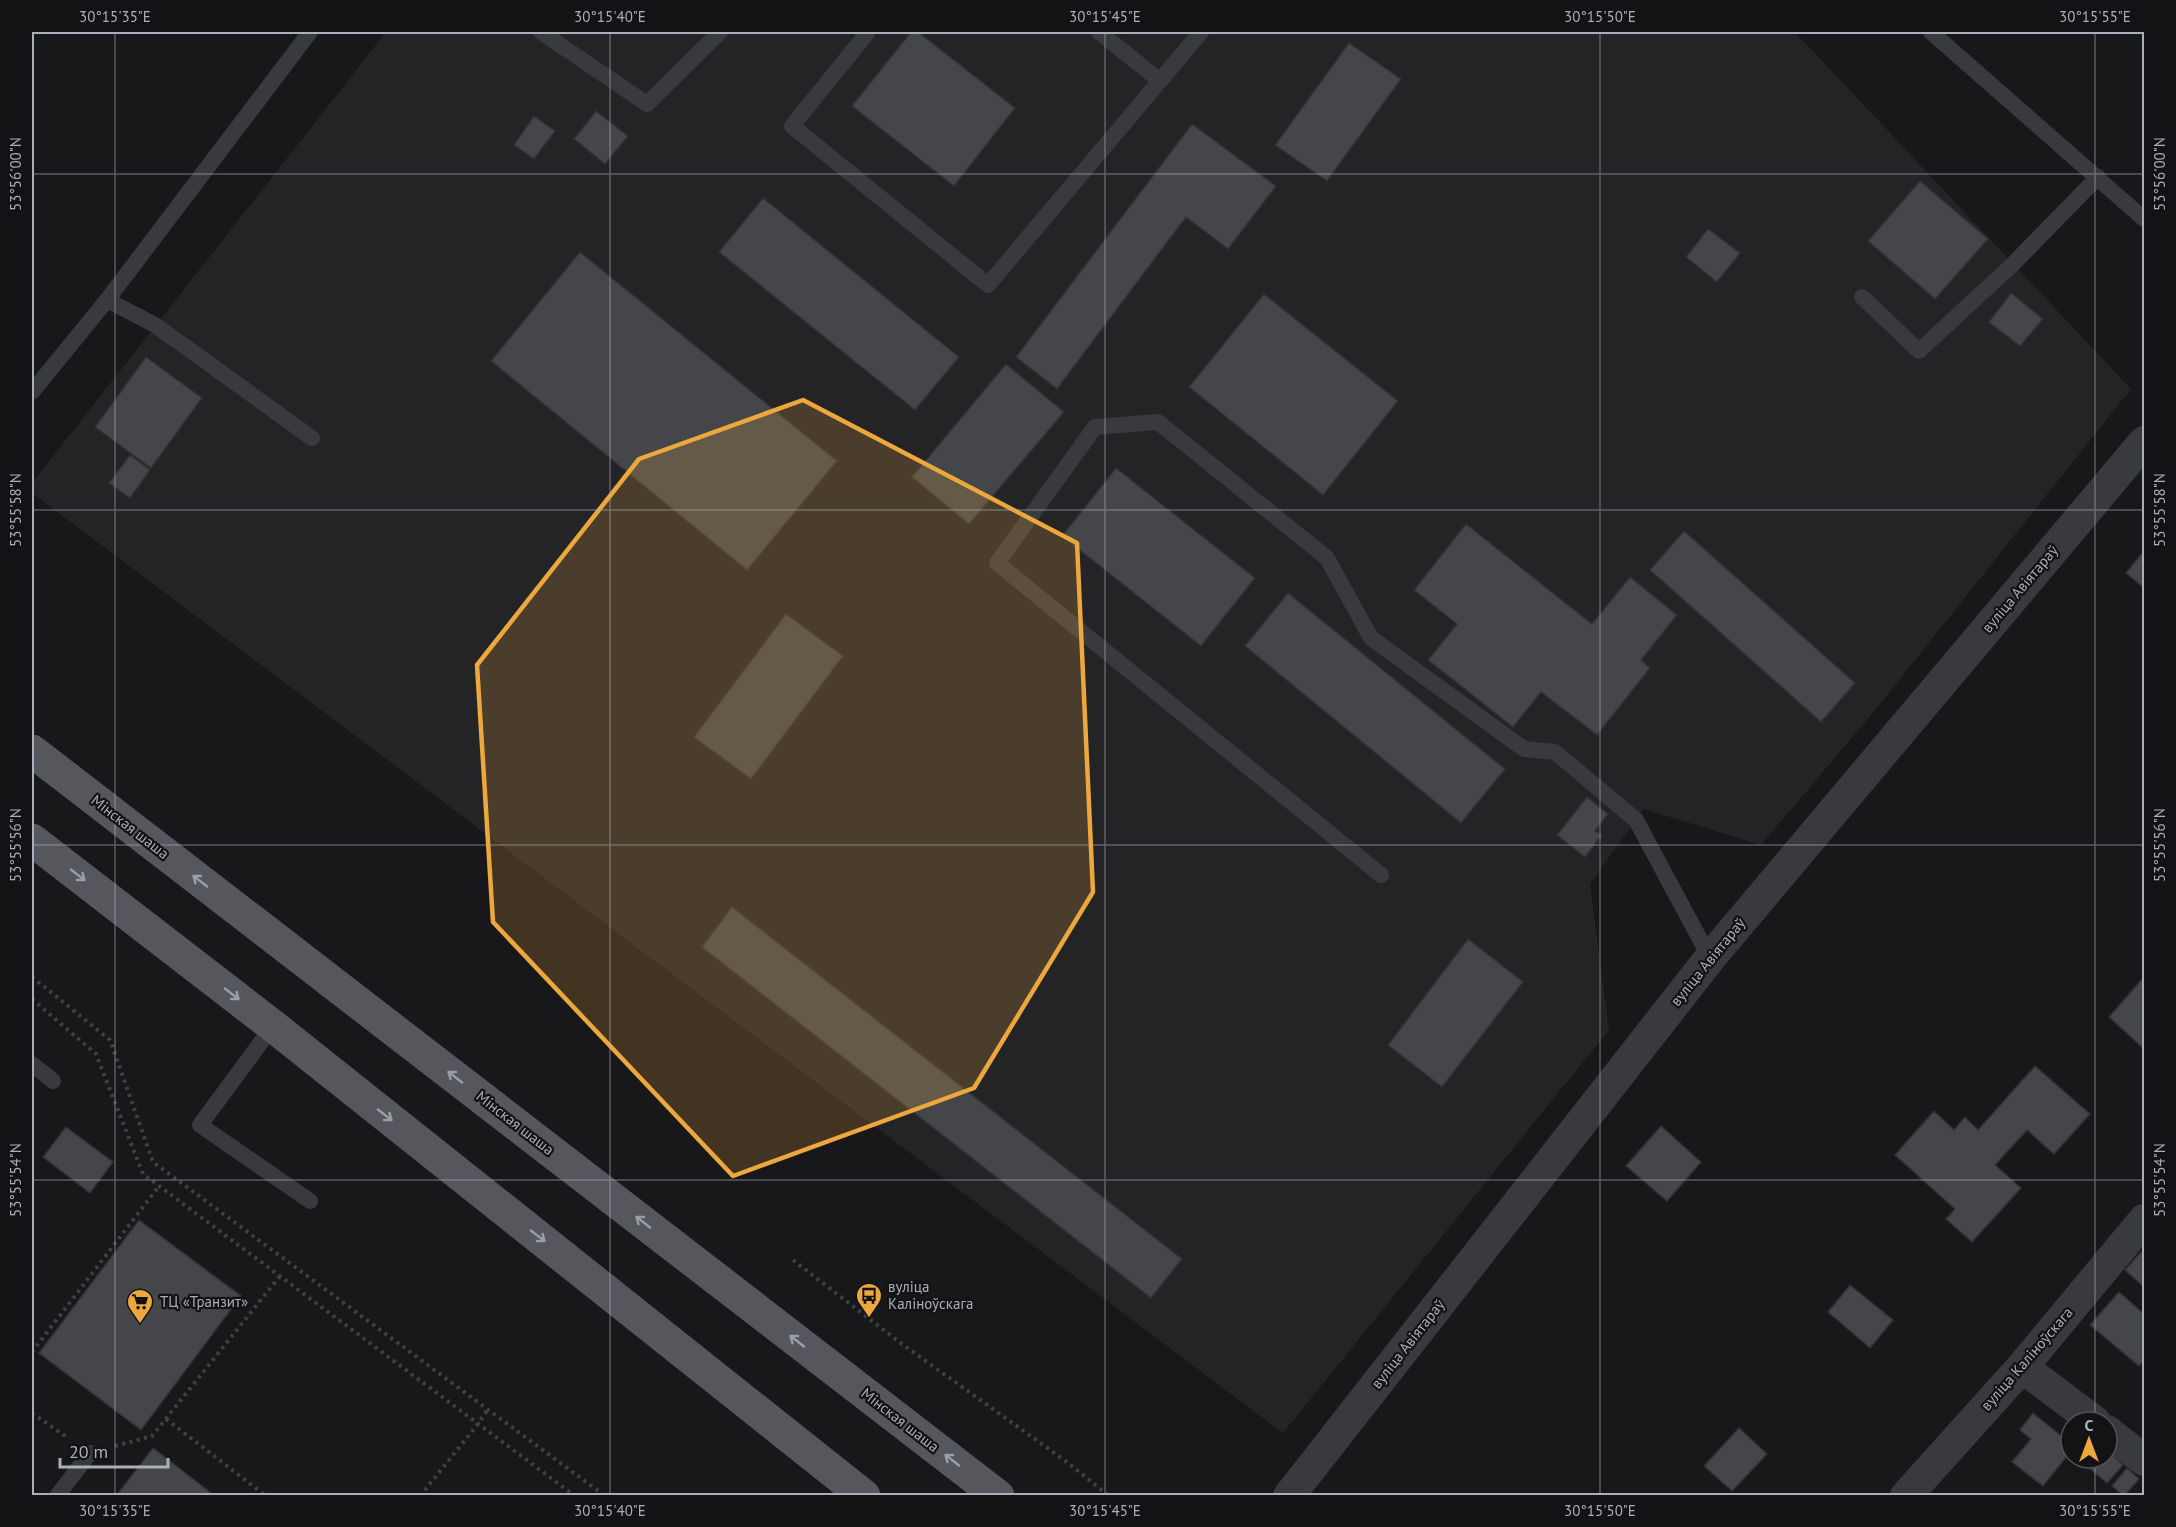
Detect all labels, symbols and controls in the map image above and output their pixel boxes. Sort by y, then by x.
text: 30°15'35"E [79,7,151,26]
text: 30°15'40"E [574,7,646,26]
text: 30°15'45"E [1069,7,1141,26]
text: 30°15'50"E [1564,7,1636,26]
text: 30°15'55"E [2059,7,2131,26]
text: 53°56'00"N [6,137,25,211]
text: 53°56'00"N [2150,137,2169,211]
text: 53°55'58"N [6,473,25,547]
text: 53°55'58"N [2150,473,2169,547]
street label: вуліца Авіятараў [1978,541,2062,636]
street label: Мінская шаша [88,790,173,863]
text: 53°55'56"N [6,808,25,882]
text: 53°55'56"N [2150,808,2169,882]
one-way arrow [70,869,86,882]
one-way arrow [193,875,209,888]
street label: вуліца Авіятараў [1666,914,1749,1010]
one-way arrow [224,988,240,1001]
one-way arrow [447,1071,463,1084]
street label: Мінская шаша [473,1086,558,1159]
one-way arrow [377,1109,393,1122]
text: 53°55'54"N [6,1143,25,1217]
text: 53°55'54"N [2150,1143,2169,1217]
one-way arrow [635,1215,651,1228]
one-way arrow [530,1230,546,1243]
place label: вуліца Каліноўскага [888,1277,973,1313]
bus stop icon: вуліца Каліноўскага [854,1281,884,1319]
supermarket icon: ТЦ «Транзит» [125,1287,155,1325]
place label: ТЦ «Транзит» [160,1292,248,1311]
street label: вуліца Авіятараў [1367,1295,1448,1392]
street label: вуліца Каліноўскага [1977,1303,2077,1414]
one-way arrow [790,1334,806,1347]
street label: Мінская шаша [858,1383,943,1456]
north arrow [2059,1410,2119,1470]
text: С [2085,1415,2094,1435]
scale bar [60,1431,168,1469]
text: 20 m [69,1440,108,1463]
one-way arrow [944,1453,960,1466]
text: 30°15'35"E [79,1501,151,1520]
text: 30°15'40"E [574,1501,646,1520]
text: 30°15'45"E [1069,1501,1141,1520]
text: 30°15'50"E [1564,1501,1636,1520]
text: 30°15'55"E [2059,1501,2131,1520]

